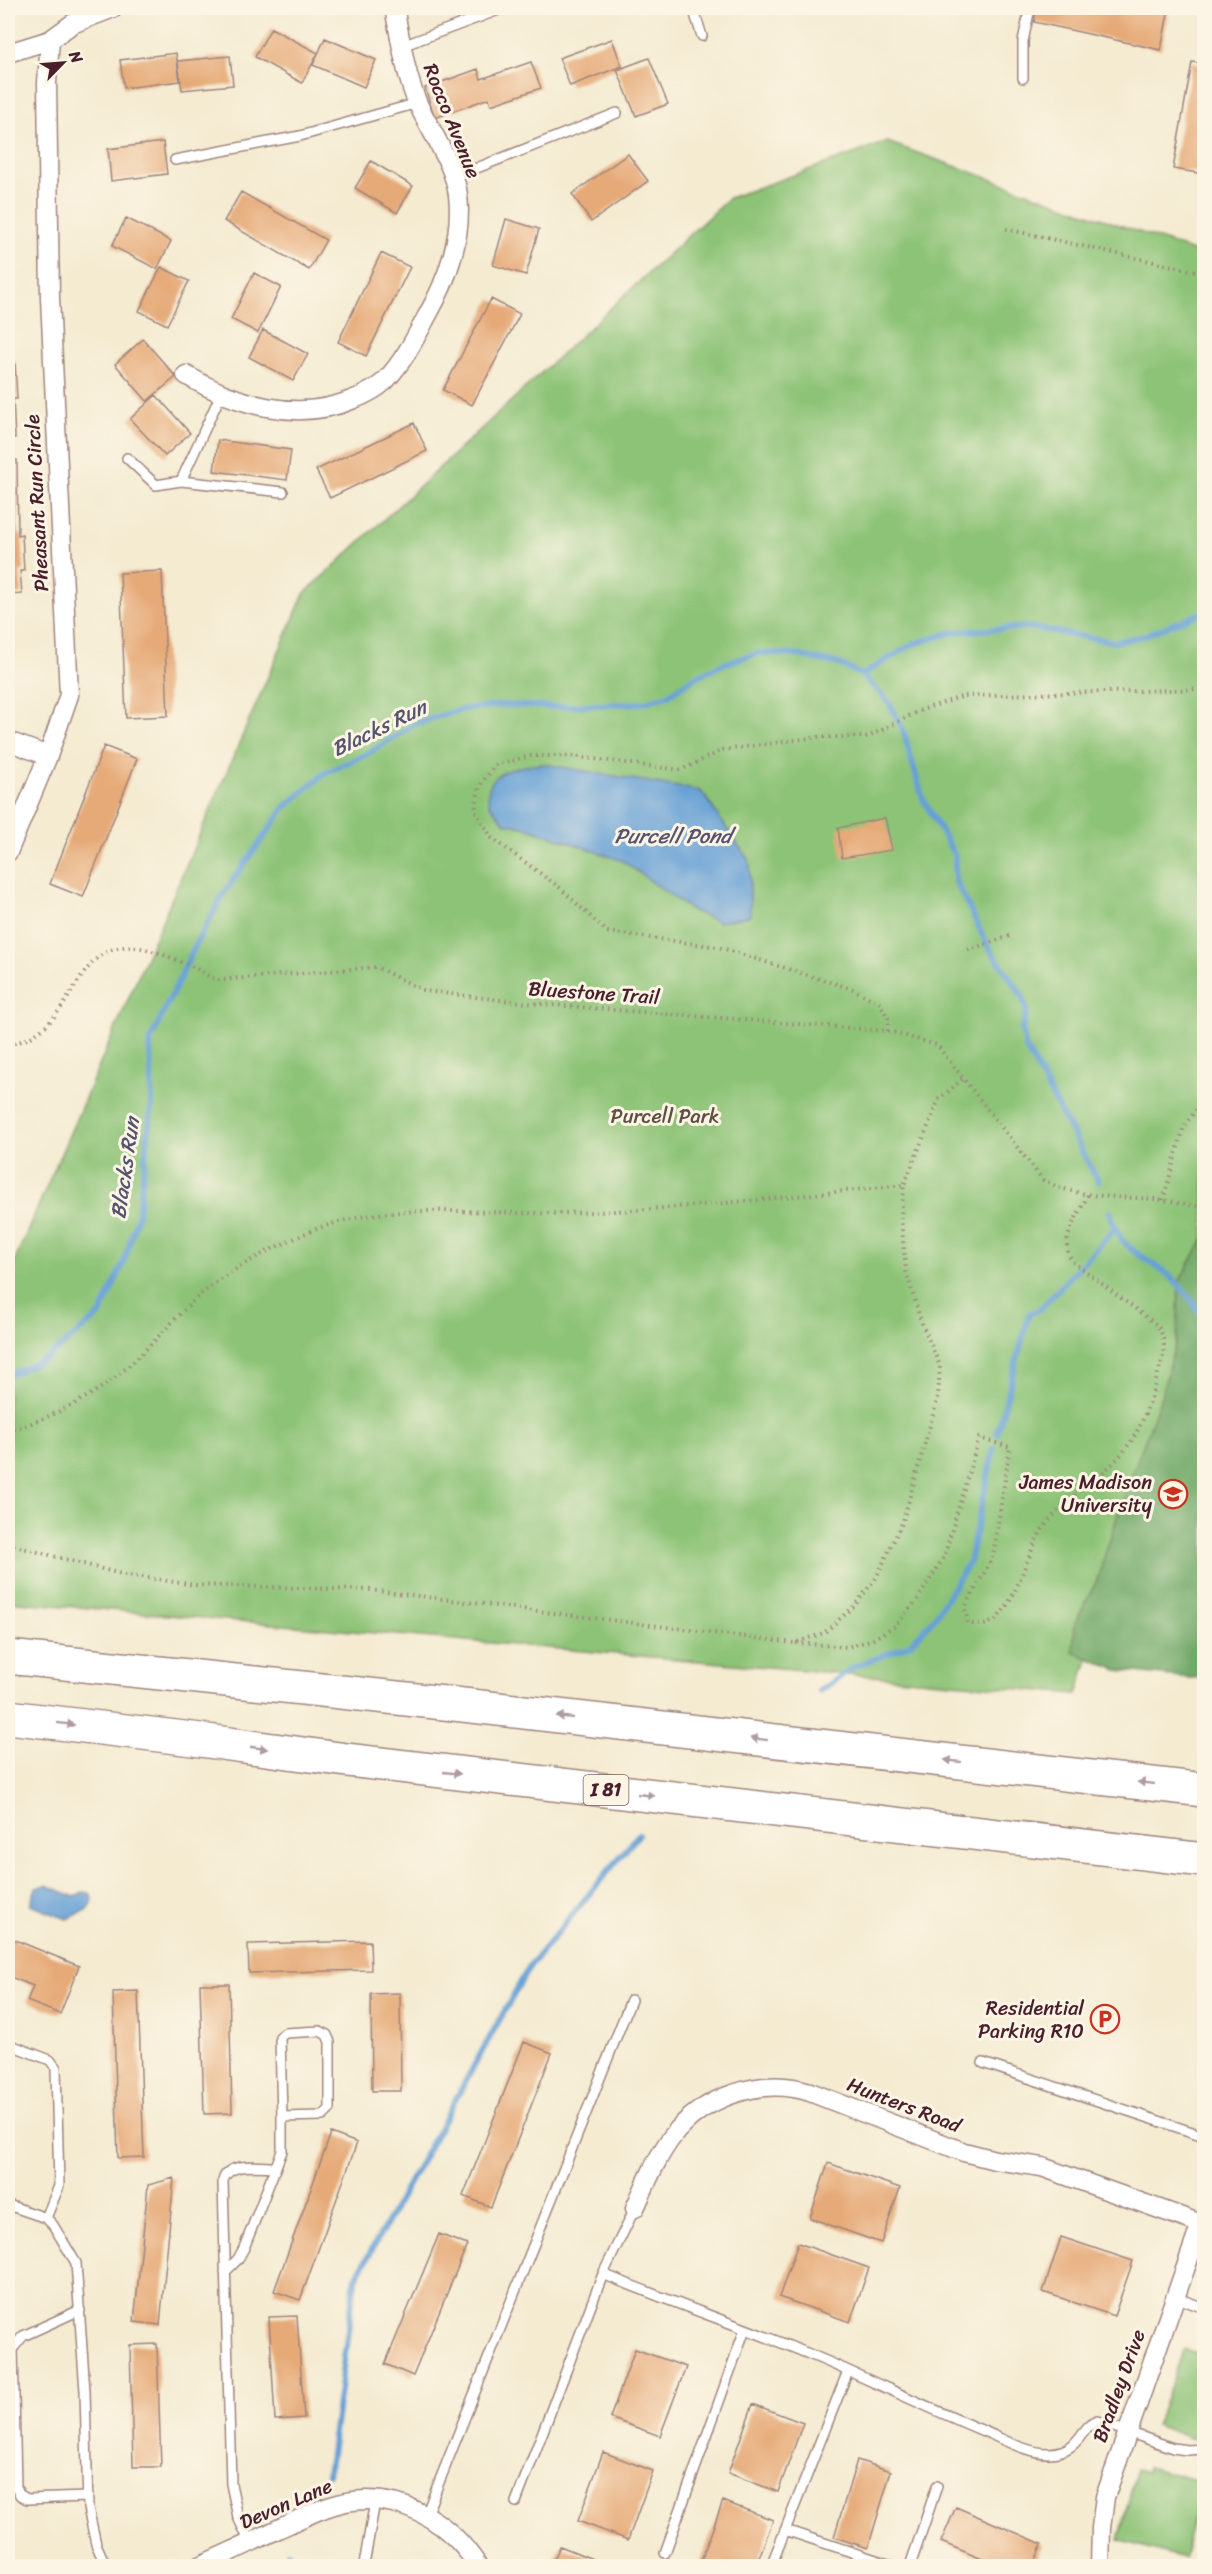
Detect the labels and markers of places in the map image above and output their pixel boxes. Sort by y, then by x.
place label: James Madison University [1018,1465,1153,1523]
school or university icon: James Madison University [1157,1478,1189,1510]
place label: Residential Parking R10 [978,1991,1085,2049]
parking icon: Residential Parking R10 [1089,2003,1121,2035]

